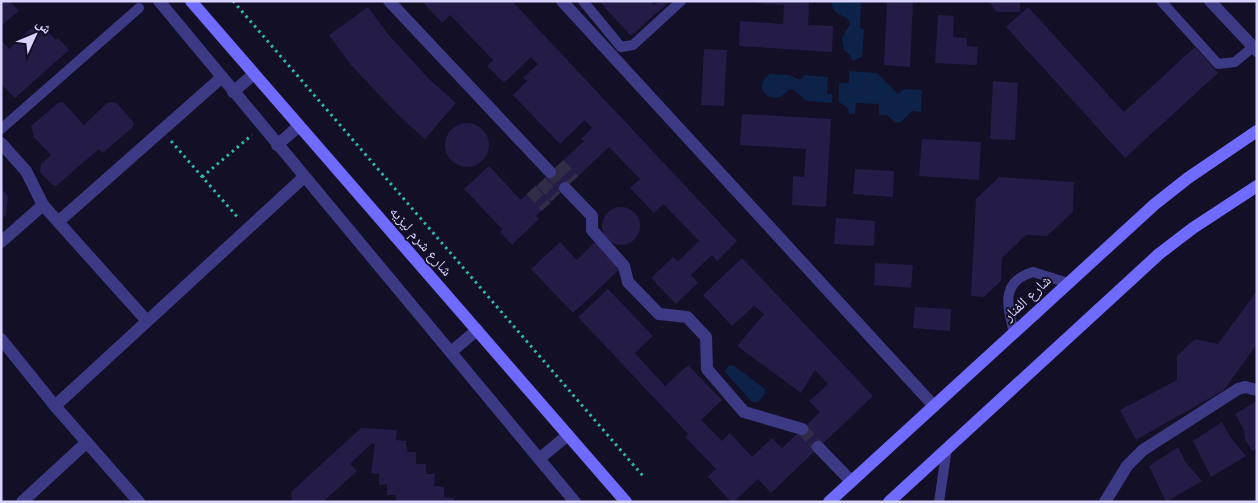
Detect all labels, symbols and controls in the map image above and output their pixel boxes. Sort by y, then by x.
north arrow [10,10,60,60]
text: ش [33,14,56,38]
street label: شارع شرم ليزيه [385,202,457,280]
street label: شارع الفنار [998,270,1055,326]

